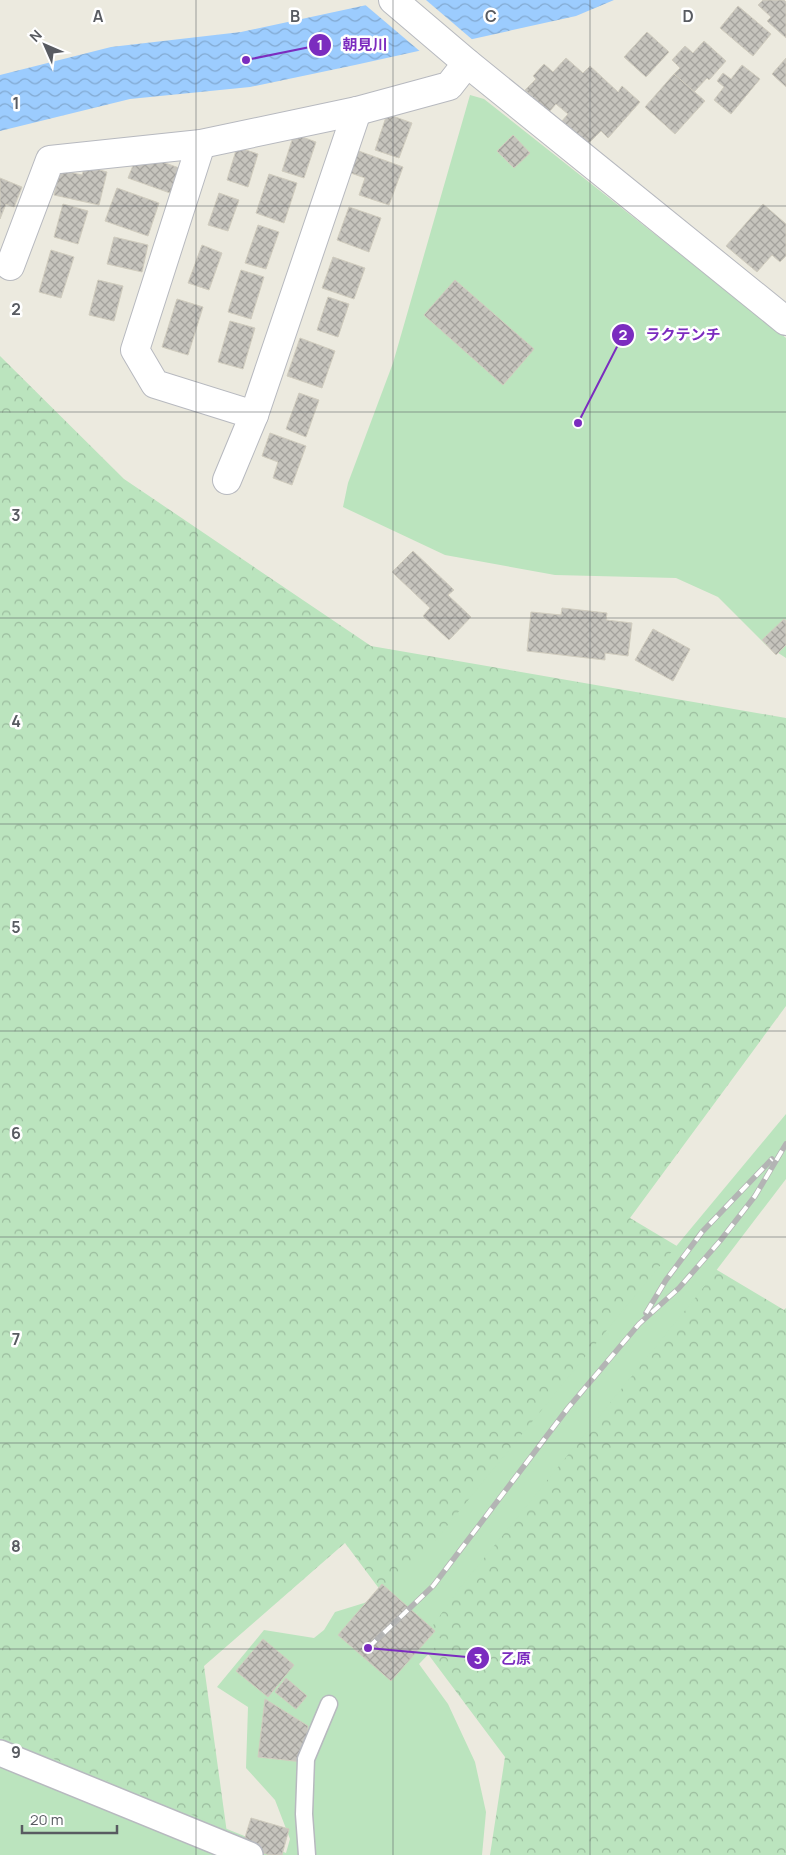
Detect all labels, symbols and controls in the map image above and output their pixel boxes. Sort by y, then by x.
text: A [93,5,104,27]
text: B [290,5,300,27]
text: C [485,5,497,27]
text: D [682,5,694,27]
north arrow [20,20,70,70]
text: N [25,25,46,46]
callout: 朝見川 [308,30,398,60]
text: 1 [317,34,323,55]
text: 朝見川 [342,34,388,55]
text: 1 [12,92,20,114]
text: 2 [11,298,21,320]
callout: ラクテンチ [610,320,730,350]
text: 2 [619,324,628,345]
text: ラクテンチ [645,324,721,345]
text: 3 [11,504,21,526]
text: 4 [11,710,21,732]
text: 5 [11,916,21,938]
text: 6 [11,1122,21,1144]
text: 7 [12,1328,20,1350]
text: 8 [11,1535,21,1557]
callout: 乙原 [466,1643,541,1673]
text: 3 [474,1648,482,1669]
text: 乙原 [501,1648,531,1669]
text: 9 [11,1741,21,1763]
scale bar [22,1802,118,1834]
text: 20 m [30,1809,63,1830]

